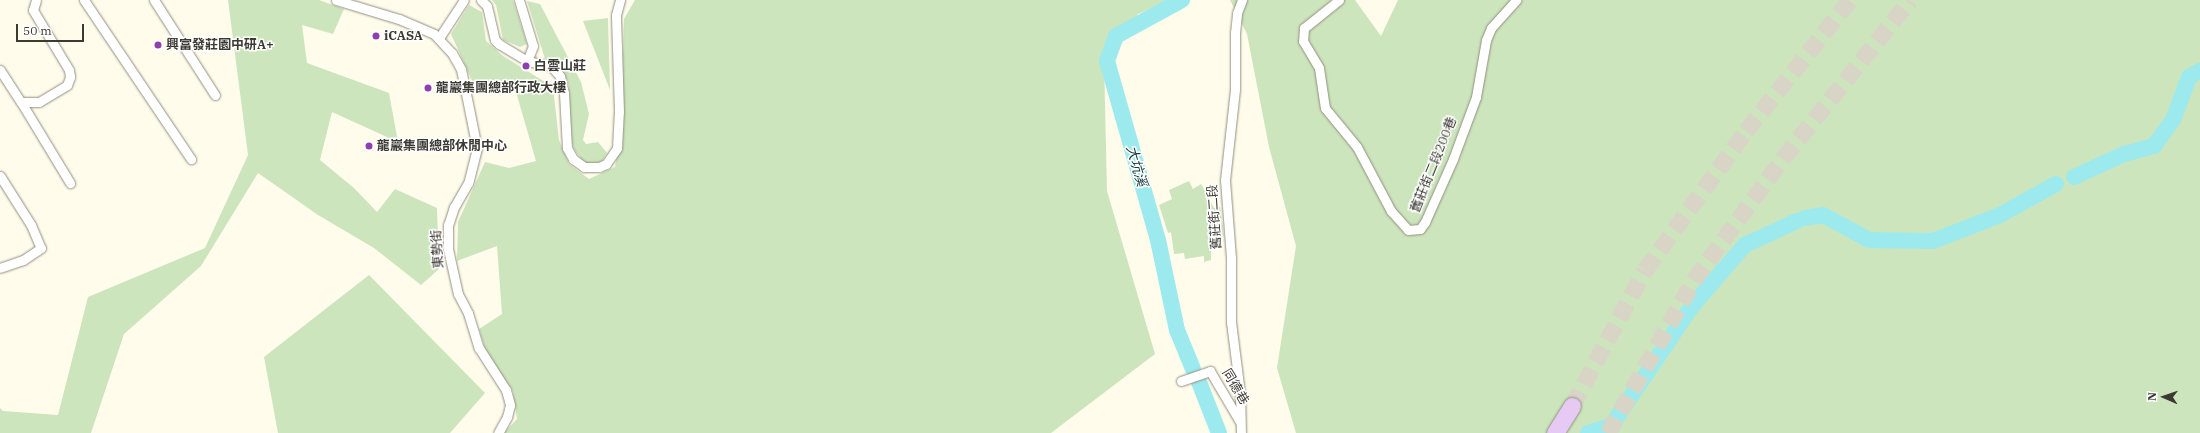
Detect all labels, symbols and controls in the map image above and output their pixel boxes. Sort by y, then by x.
scale bar [18,16,86,42]
text: 50 m [23,23,52,38]
place label: iCASA [384,28,423,44]
marker: iCASA [371,31,381,41]
place label: 興富發莊園中研A+ [166,37,274,53]
marker: 興富發莊園中研A+ [153,40,163,50]
place label: 白雲山莊 [534,58,586,74]
marker: 白雲山莊 [521,61,531,71]
place label: 龍巖集團總部行政大樓 [436,80,566,96]
marker: 龍巖集團總部行政大樓 [423,83,433,93]
street label: 舊莊街二段200巷 [1408,115,1460,215]
place label: 龍巖集團總部休閒中心 [377,138,507,154]
marker: 龍巖集團總部休閒中心 [364,141,374,151]
water label: 大坑溪 [1123,143,1151,189]
street label: 舊莊街二段 [1205,184,1225,250]
street label: 東勢街 [429,229,447,269]
street label: 同德巷 [1218,366,1252,408]
north arrow [2144,377,2184,417]
text: N [2145,392,2159,401]

